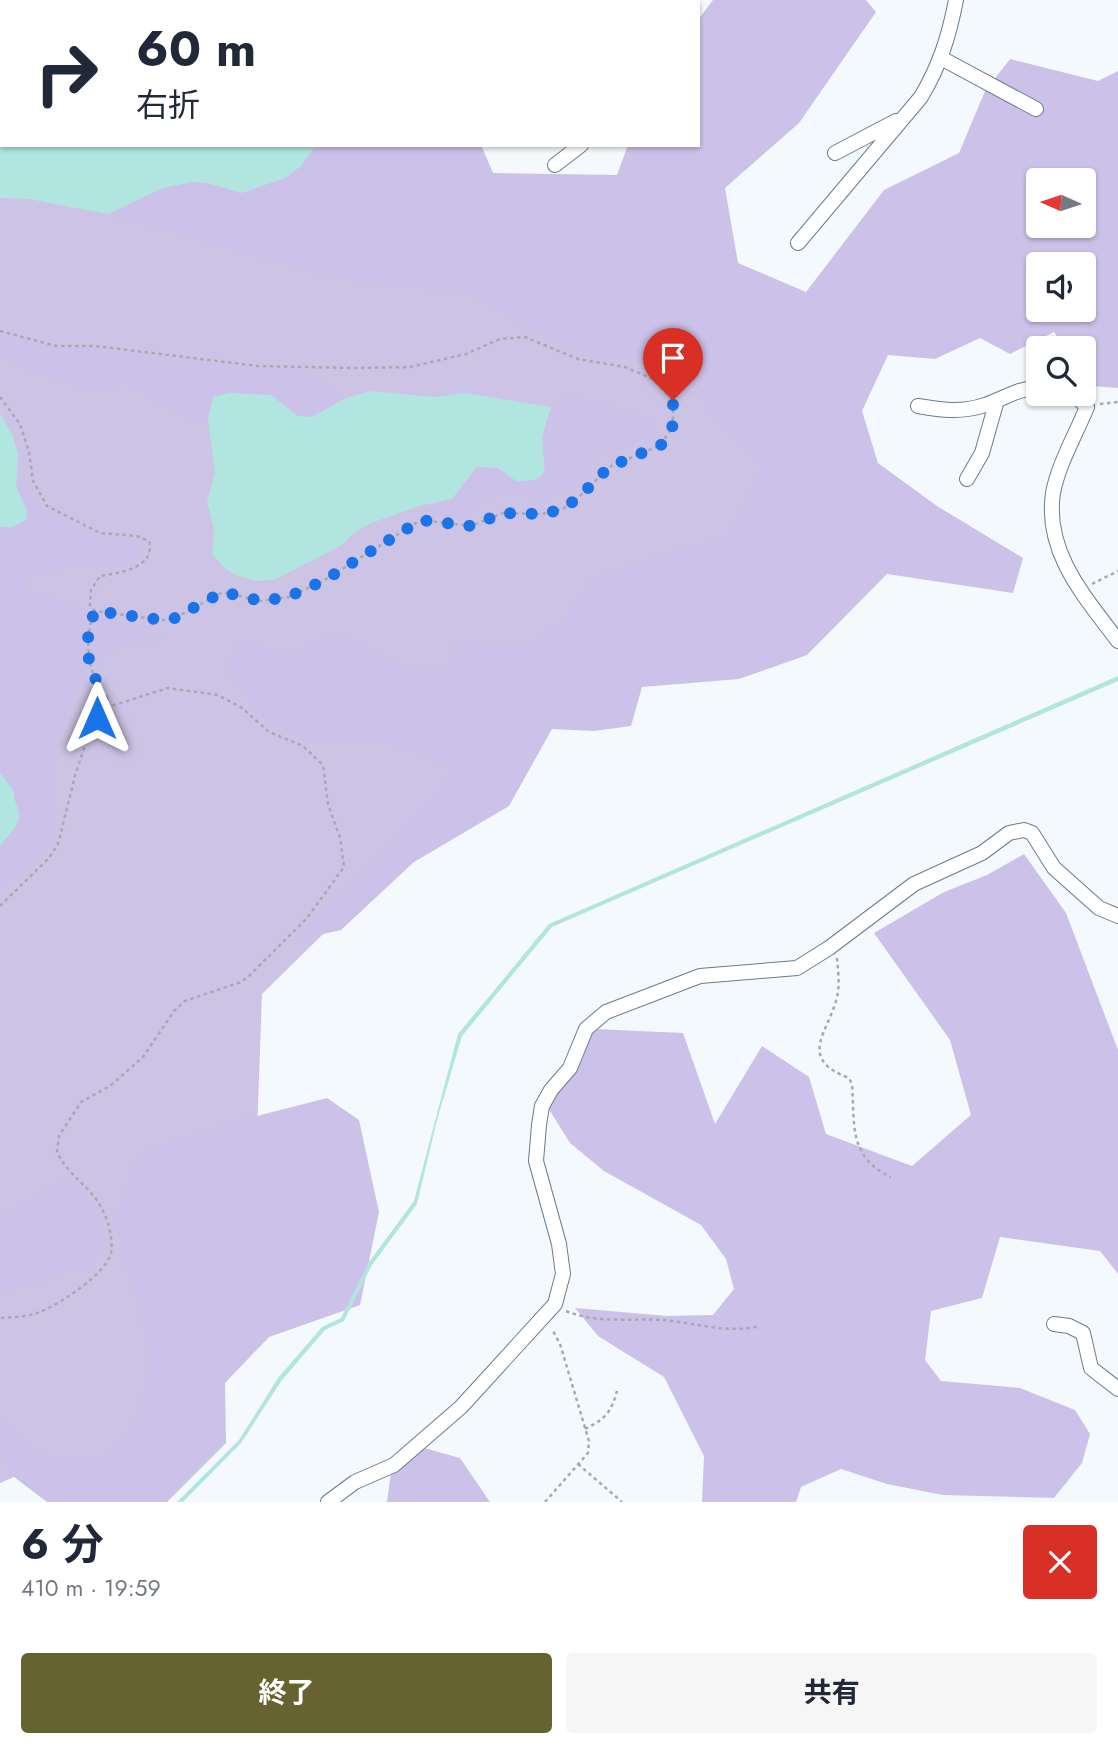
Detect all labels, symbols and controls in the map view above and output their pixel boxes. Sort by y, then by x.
text: 60 m [136,14,256,84]
icon: right [21,28,112,119]
text: 右折 [136,82,200,128]
north arrow [1026,168,1096,238]
map controls [1026,168,1096,406]
button: sound [1026,252,1096,322]
pin [643,328,703,400]
button: search [1026,336,1096,406]
icon: arrive [654,339,692,377]
position arrow [60,681,134,755]
text: 6 分 [21,1514,104,1575]
button: close [1023,1525,1097,1599]
text: 410 m · 19:59 [21,1571,161,1605]
button: 終了 [21,1653,552,1733]
button: 共有 [566,1653,1097,1733]

